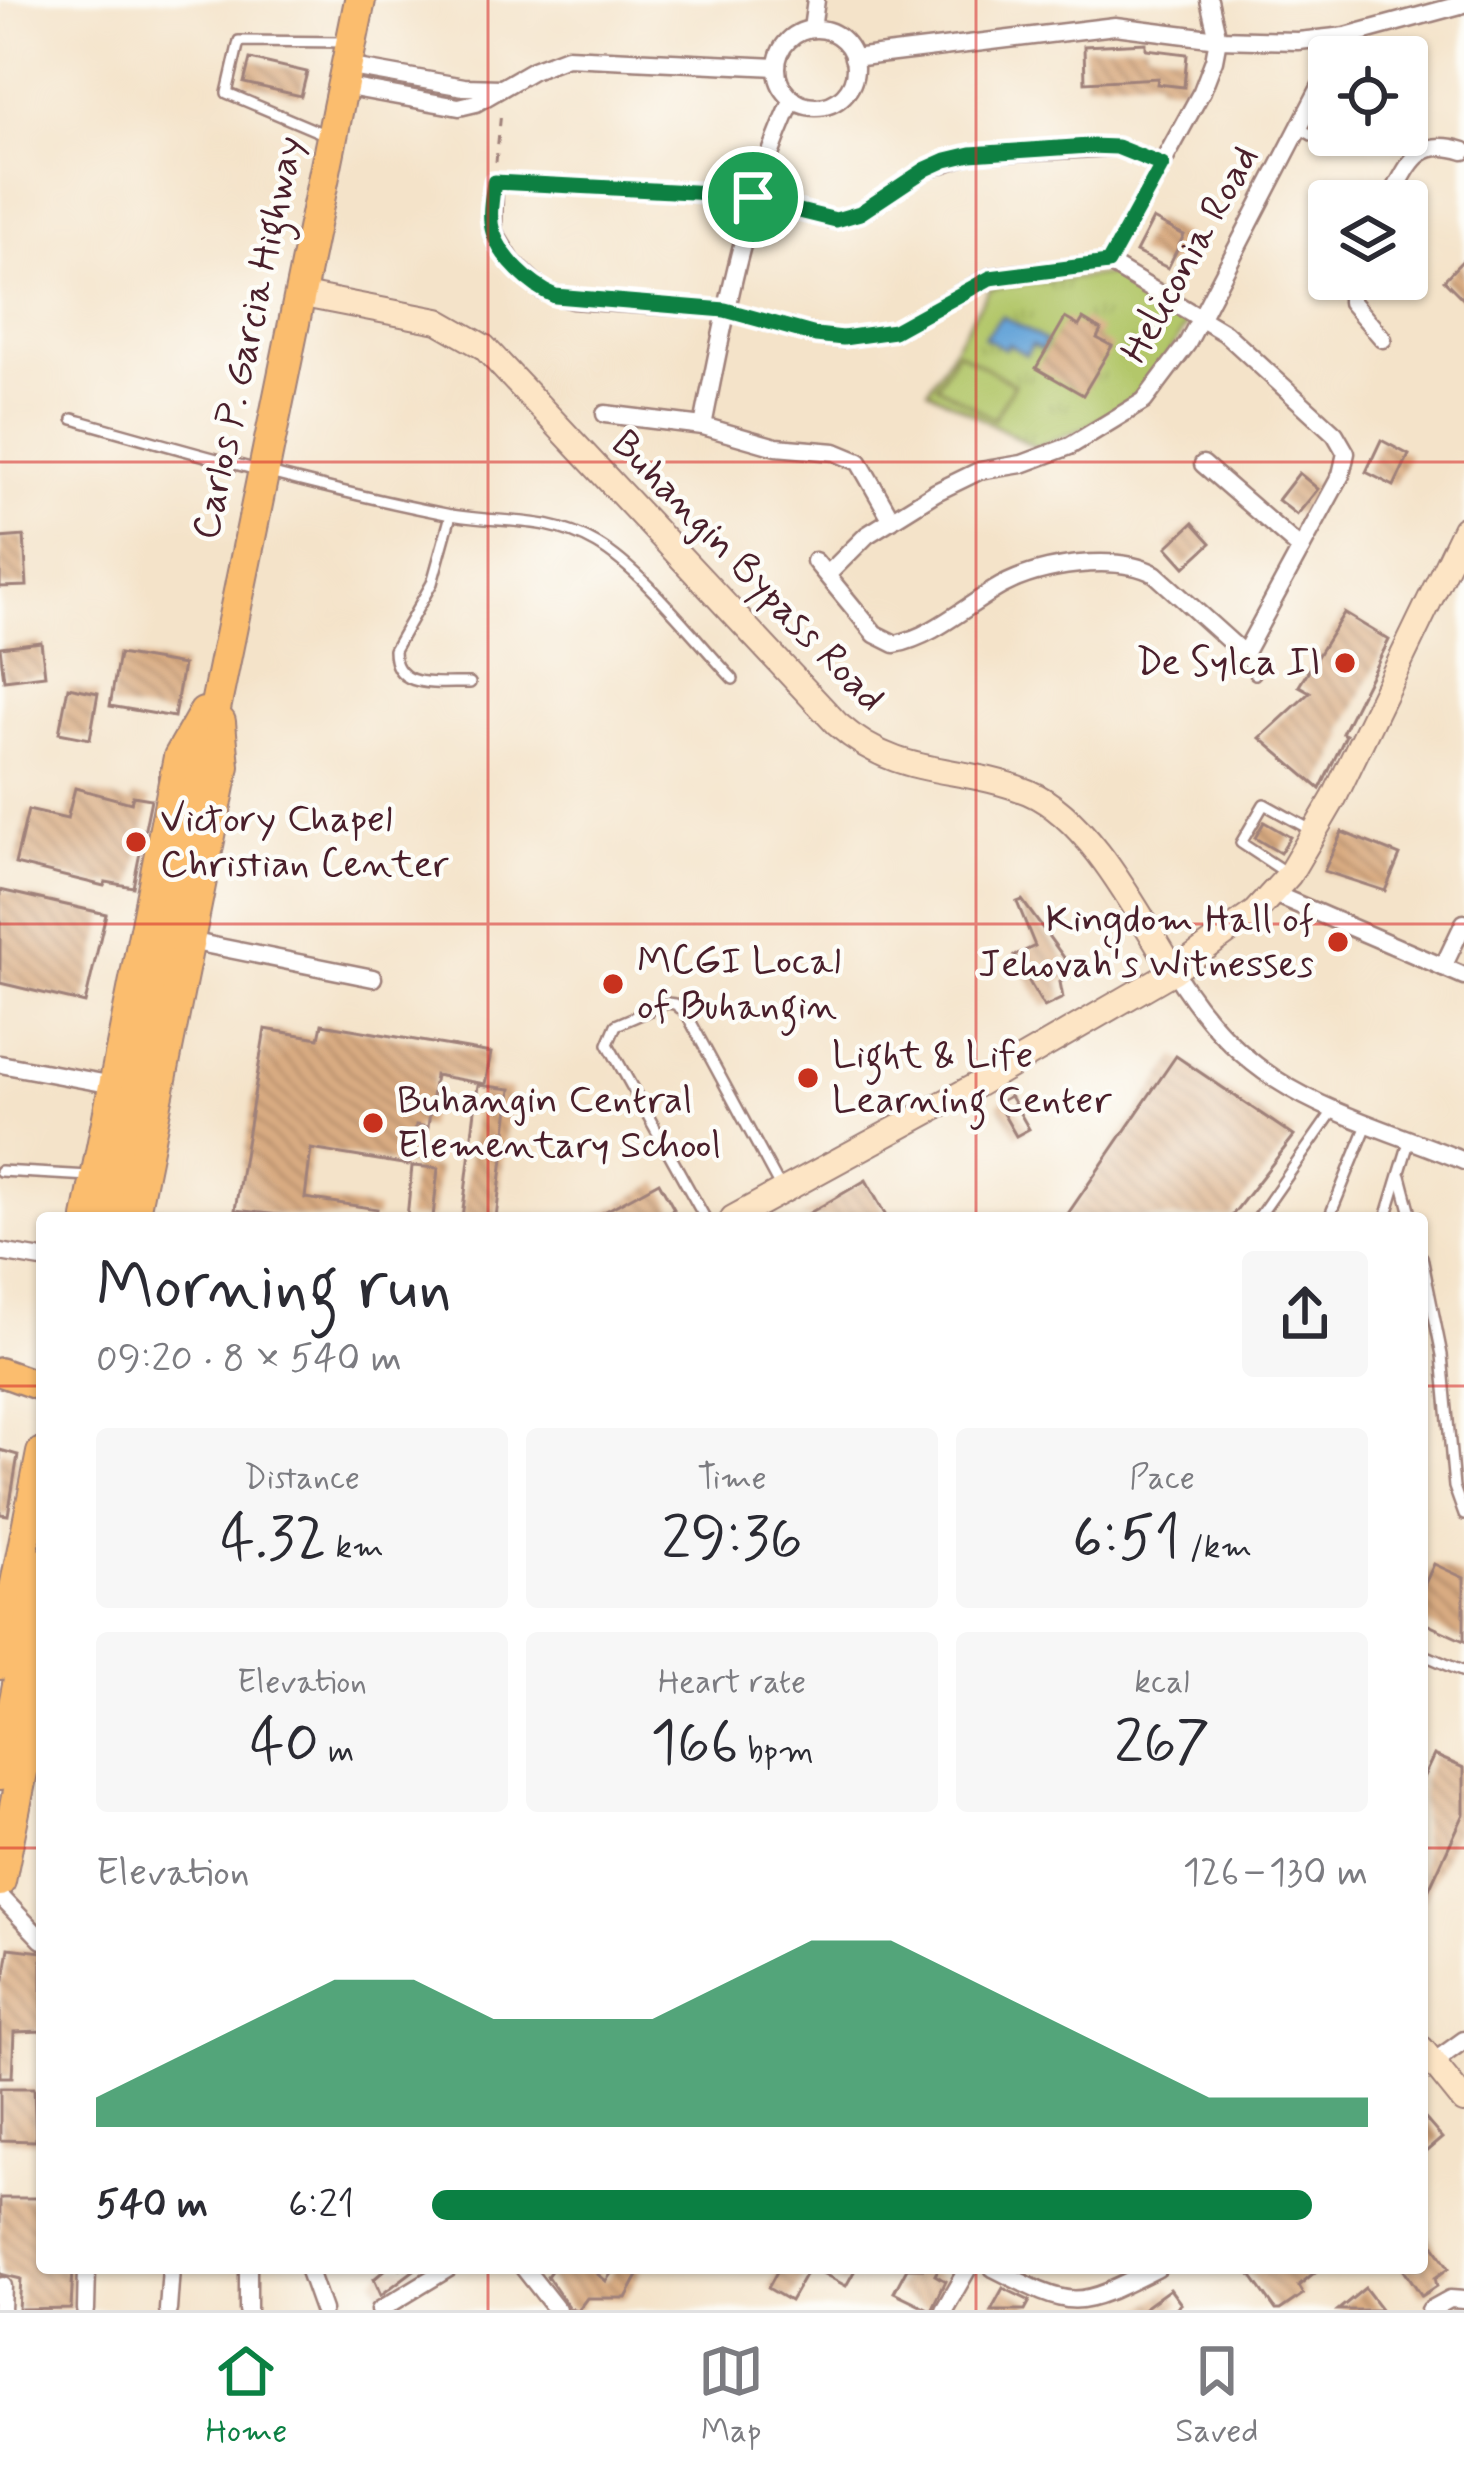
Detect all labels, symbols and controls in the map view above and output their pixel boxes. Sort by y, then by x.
map controls [1308,36,1428,300]
button: locate [1308,36,1428,156]
street label: Carlos P. Garcia Highway [181,132,320,545]
street label: Heliconia Road [1110,137,1272,373]
pin [702,146,804,248]
icon: arrive [720,164,786,230]
button: layers [1308,180,1428,300]
street label: Buhangin Bypass Road [599,420,895,724]
place label: De Sylca II [1136,638,1321,689]
marker: De Sylca II [1332,650,1358,676]
place label: Victory Chapel Christian Center [160,795,450,891]
marker: Victory Chapel Christian Center [123,829,149,855]
place label: Kingdom Hall of Jehovah's Witnesses [978,895,1314,991]
marker: Kingdom Hall of Jehovah's Witnesses [1325,929,1351,955]
place label: MCGI Local of Buhangin [637,937,841,1036]
marker: MCGI Local of Buhangin [600,971,626,997]
place label: Light & Life Learning Center [832,1031,1112,1130]
marker: Light & Life Learning Center [795,1065,821,1091]
place label: Buhangin Central Elementary School [397,1076,721,1172]
marker: Buhangin Central Elementary School [360,1110,386,1136]
text: Morning run [96,1246,452,1332]
button: share [1242,1251,1368,1377]
text: 09:20 · 8 × 540 m [96,1334,402,1385]
text: Distance [244,1457,360,1501]
text: Time [697,1457,767,1501]
text: Pace [1129,1457,1195,1501]
text: 4.32 [220,1501,327,1580]
text: 29:36 [661,1501,803,1580]
text: 6:51 [1072,1501,1181,1580]
text: km [327,1526,384,1570]
text: /km [1181,1526,1252,1570]
text: Elevation [237,1661,367,1705]
text: Heart rate [658,1661,806,1705]
text: kcal [1134,1661,1190,1705]
text: 40 [250,1705,319,1784]
text: 166 [650,1705,738,1784]
text: 267 [1114,1705,1210,1784]
text: m [319,1730,354,1774]
text: bpm [738,1730,814,1774]
text: Elevation [96,1848,250,1899]
text: 126–130 m [1183,1848,1368,1899]
text: 540 m [96,2180,208,2231]
text: 6:21 [288,2180,354,2231]
tab: Home [205,2338,287,2454]
tab: Map [698,2338,764,2454]
tab: Saved [1175,2338,1259,2454]

